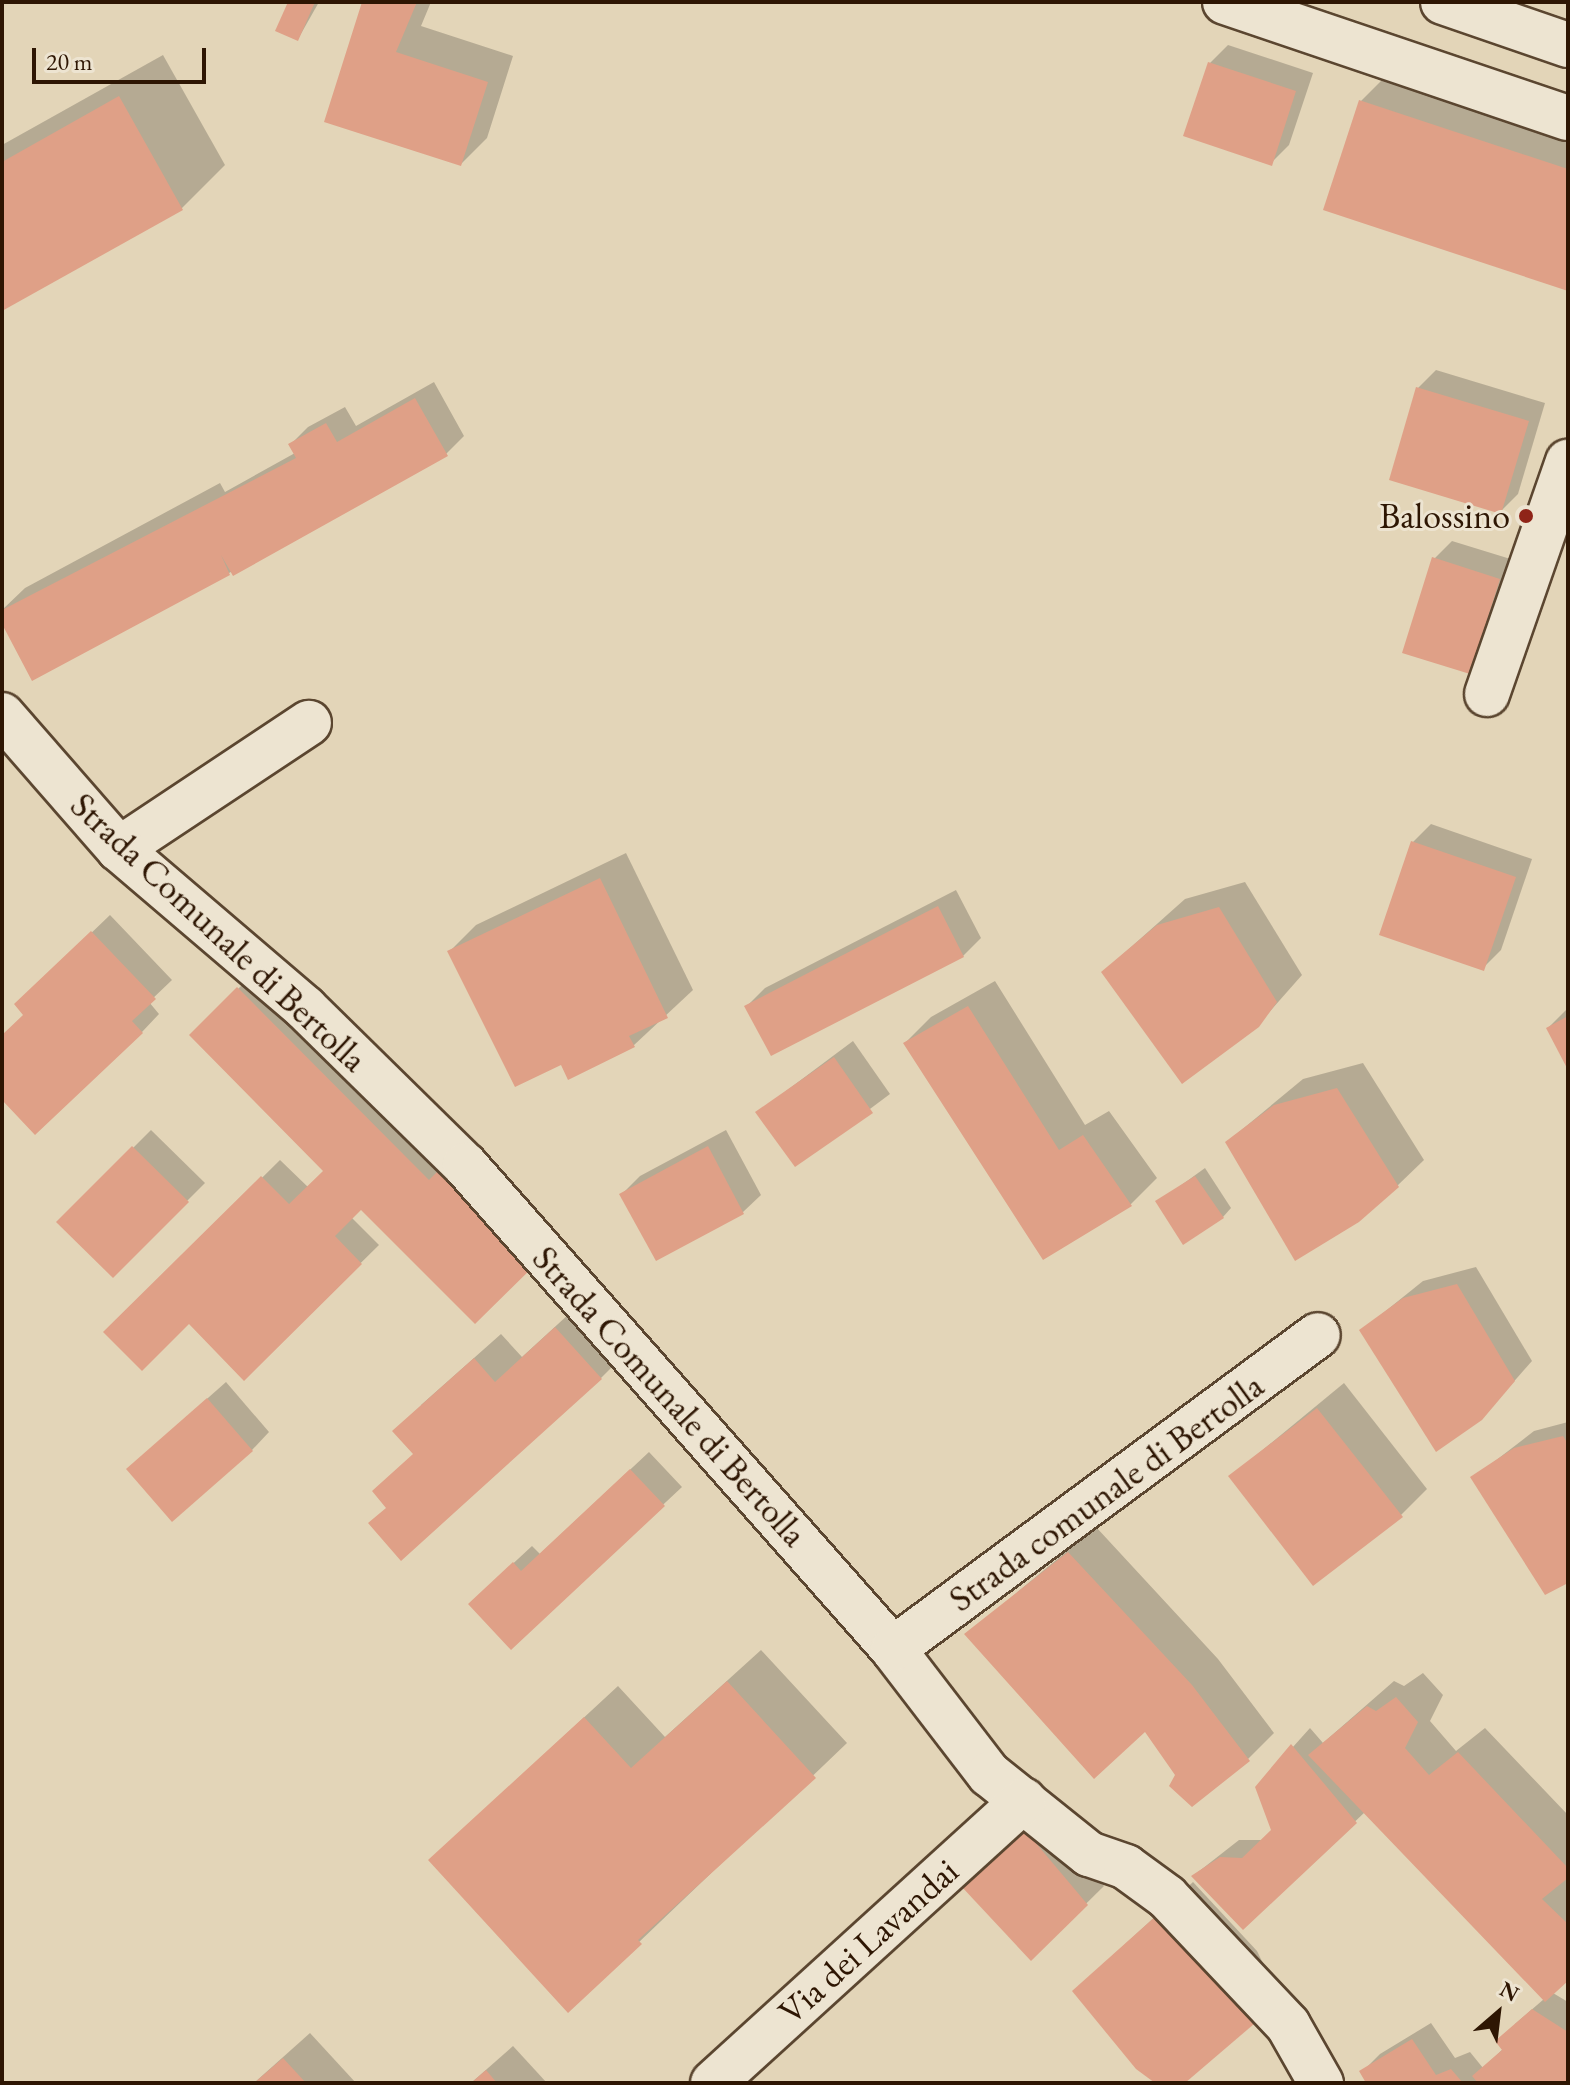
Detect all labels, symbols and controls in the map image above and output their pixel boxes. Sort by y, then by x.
scale bar [36,32,210,82]
text: 20 m [46,46,93,77]
place label: Balossino [1379,494,1510,538]
marker: Balossino [1517,507,1535,525]
street label: Strada Comunale di Bertolla [62,783,376,1081]
street label: Strada Comunale di Bertolla [524,1237,816,1555]
street label: Strada comunale di Bertolla [940,1363,1272,1621]
street label: Via dei Lavandai [769,1849,967,2033]
north arrow [1458,1973,1538,2053]
text: N [1495,1974,1524,2008]

